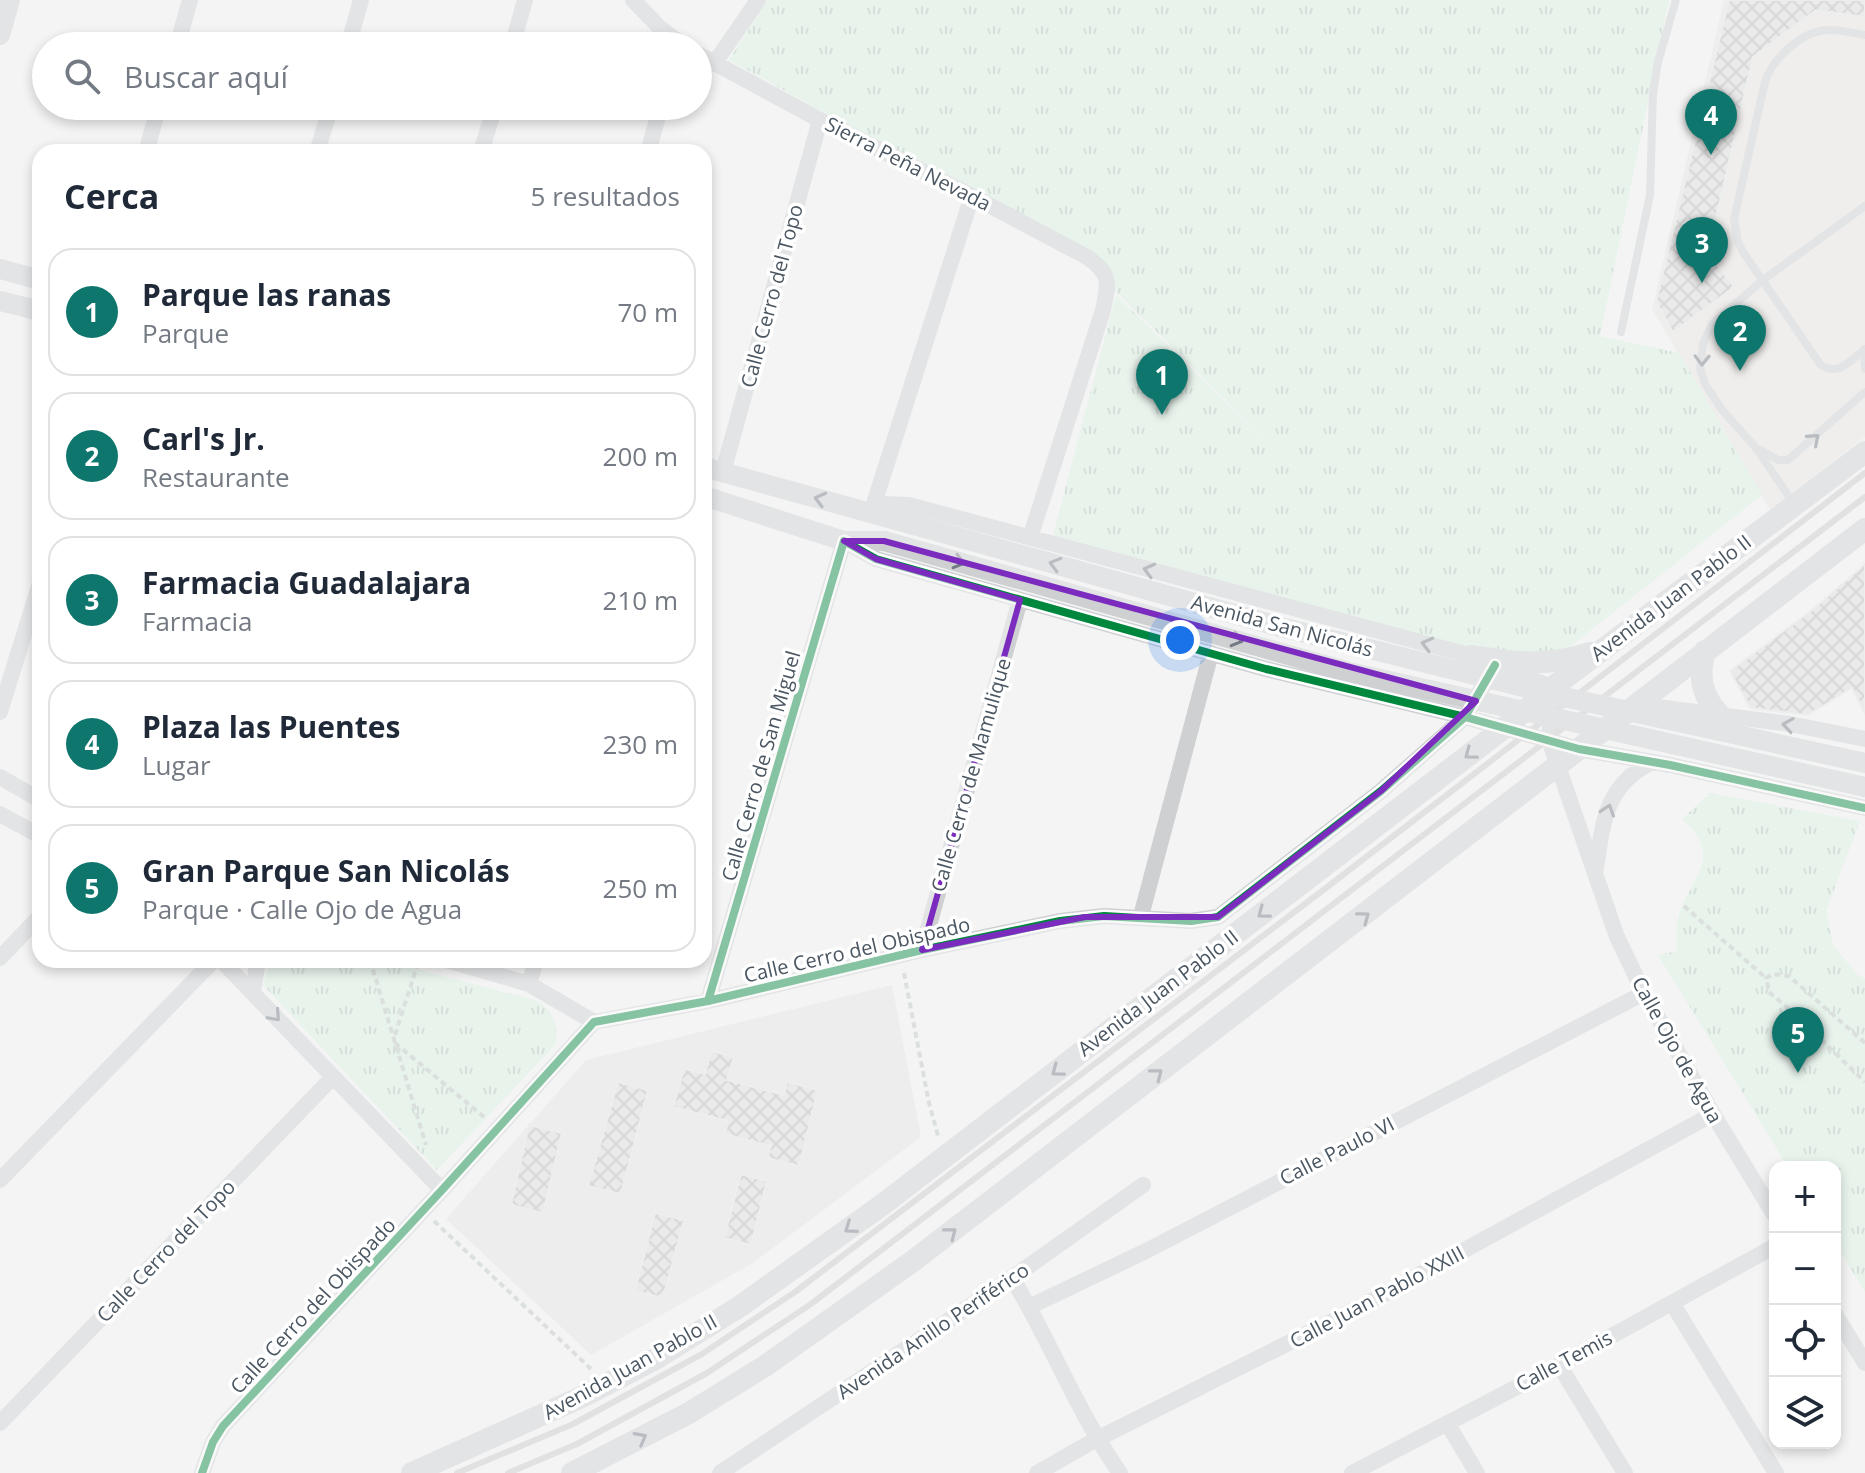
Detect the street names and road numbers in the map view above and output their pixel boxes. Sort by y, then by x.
street label: Sierra Peña Nevada [821,110,996,217]
street label: Calle Cerro del Topo [734,201,809,390]
street label: Avenida Juan Pablo II [1585,528,1757,667]
street label: Avenida San Nicolás [1188,588,1376,663]
street label: Calle Cerro de San Miguel [715,648,806,884]
street label: Calle Cerro de Mamulique [924,655,1017,895]
street label: Calle Cerro del Obispado [741,910,973,989]
street label: Avenida Juan Pablo II [1072,923,1244,1062]
street label: Calle Ojo de Agua [1626,972,1729,1128]
street label: Calle Paulo VI [1275,1110,1399,1191]
street label: Calle Cerro del Topo [90,1173,241,1328]
street label: Calle Cerro del Obispado [224,1212,401,1399]
street label: Calle Juan Pablo XXIII [1285,1239,1469,1354]
street label: Avenida Anillo Periférico [831,1256,1034,1405]
street label: Avenida Juan Pablo II [538,1308,721,1426]
street label: Calle Temis [1511,1324,1617,1397]

